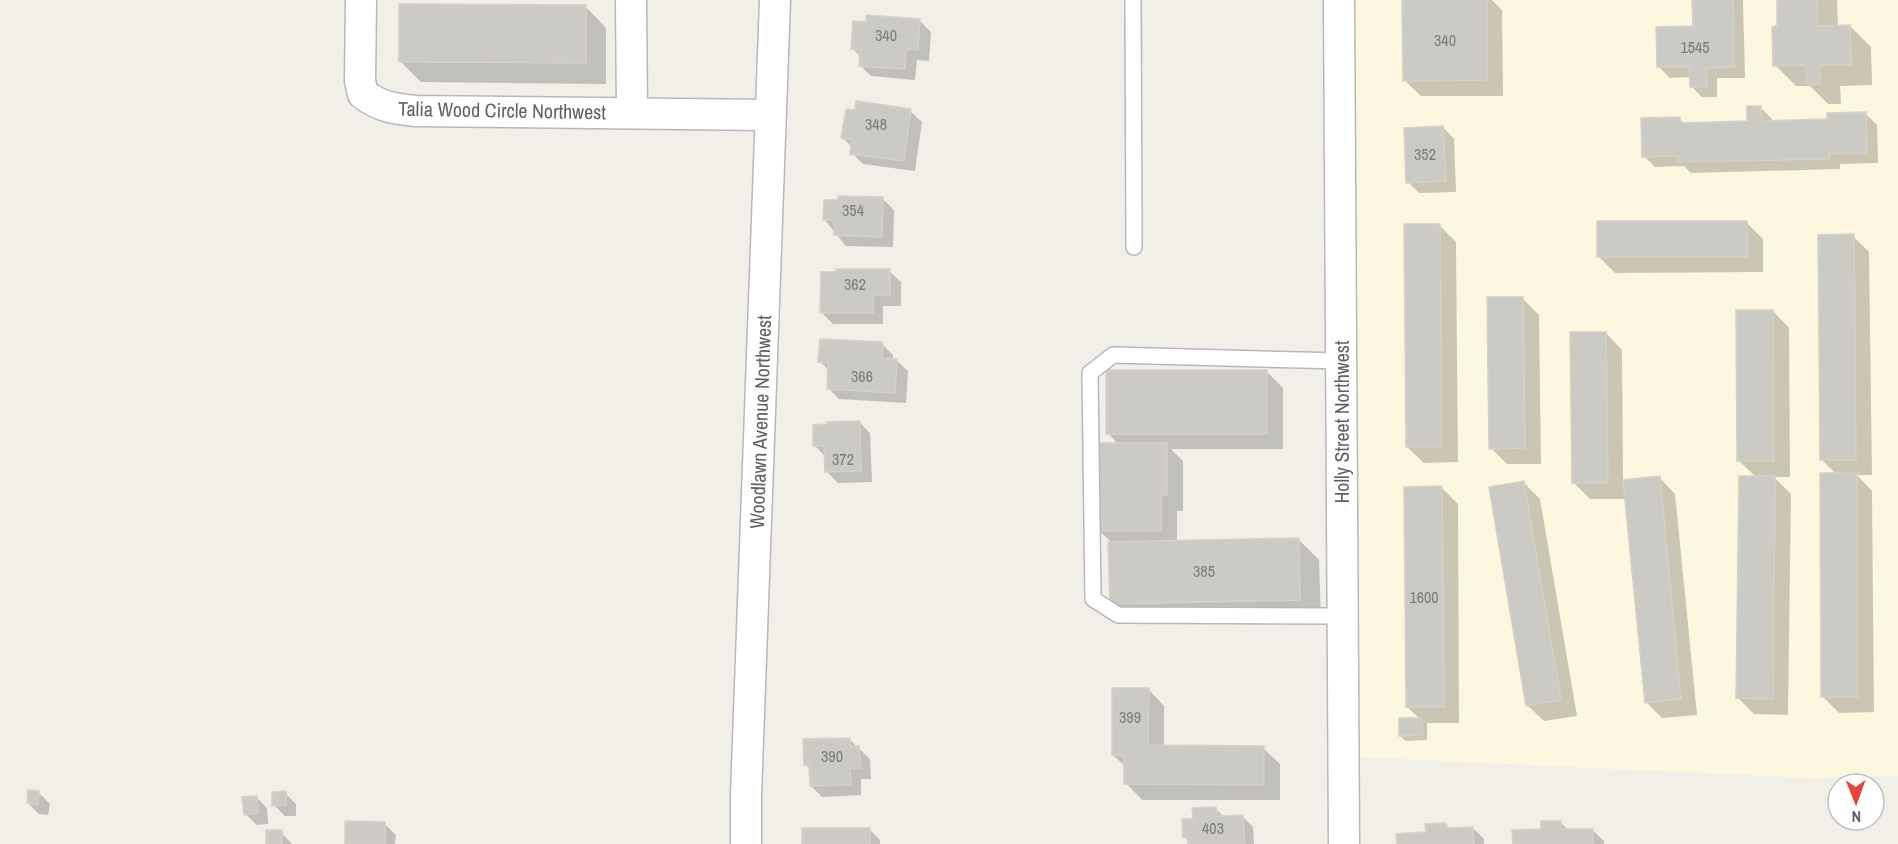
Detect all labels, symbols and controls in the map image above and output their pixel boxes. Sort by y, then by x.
house number: 340 [875,24,897,46]
house number: 340 [1434,29,1456,51]
house number: 1545 [1680,36,1710,58]
street label: Talia Wood Circle Northwest [398,95,607,125]
house number: 348 [865,113,887,135]
house number: 352 [1414,143,1436,165]
house number: 354 [842,199,864,221]
house number: 362 [844,273,866,295]
street label: Woodlawn Avenue Northwest [743,314,777,529]
street label: Holly Street Northwest [1328,340,1355,504]
house number: 366 [851,365,873,387]
house number: 372 [832,448,854,470]
house number: 385 [1193,560,1215,582]
house number: 1600 [1409,586,1439,608]
house number: 399 [1119,706,1141,728]
house number: 390 [821,745,843,767]
north arrow [1826,772,1886,832]
text: N [1851,806,1861,828]
house number: 403 [1202,817,1224,839]

